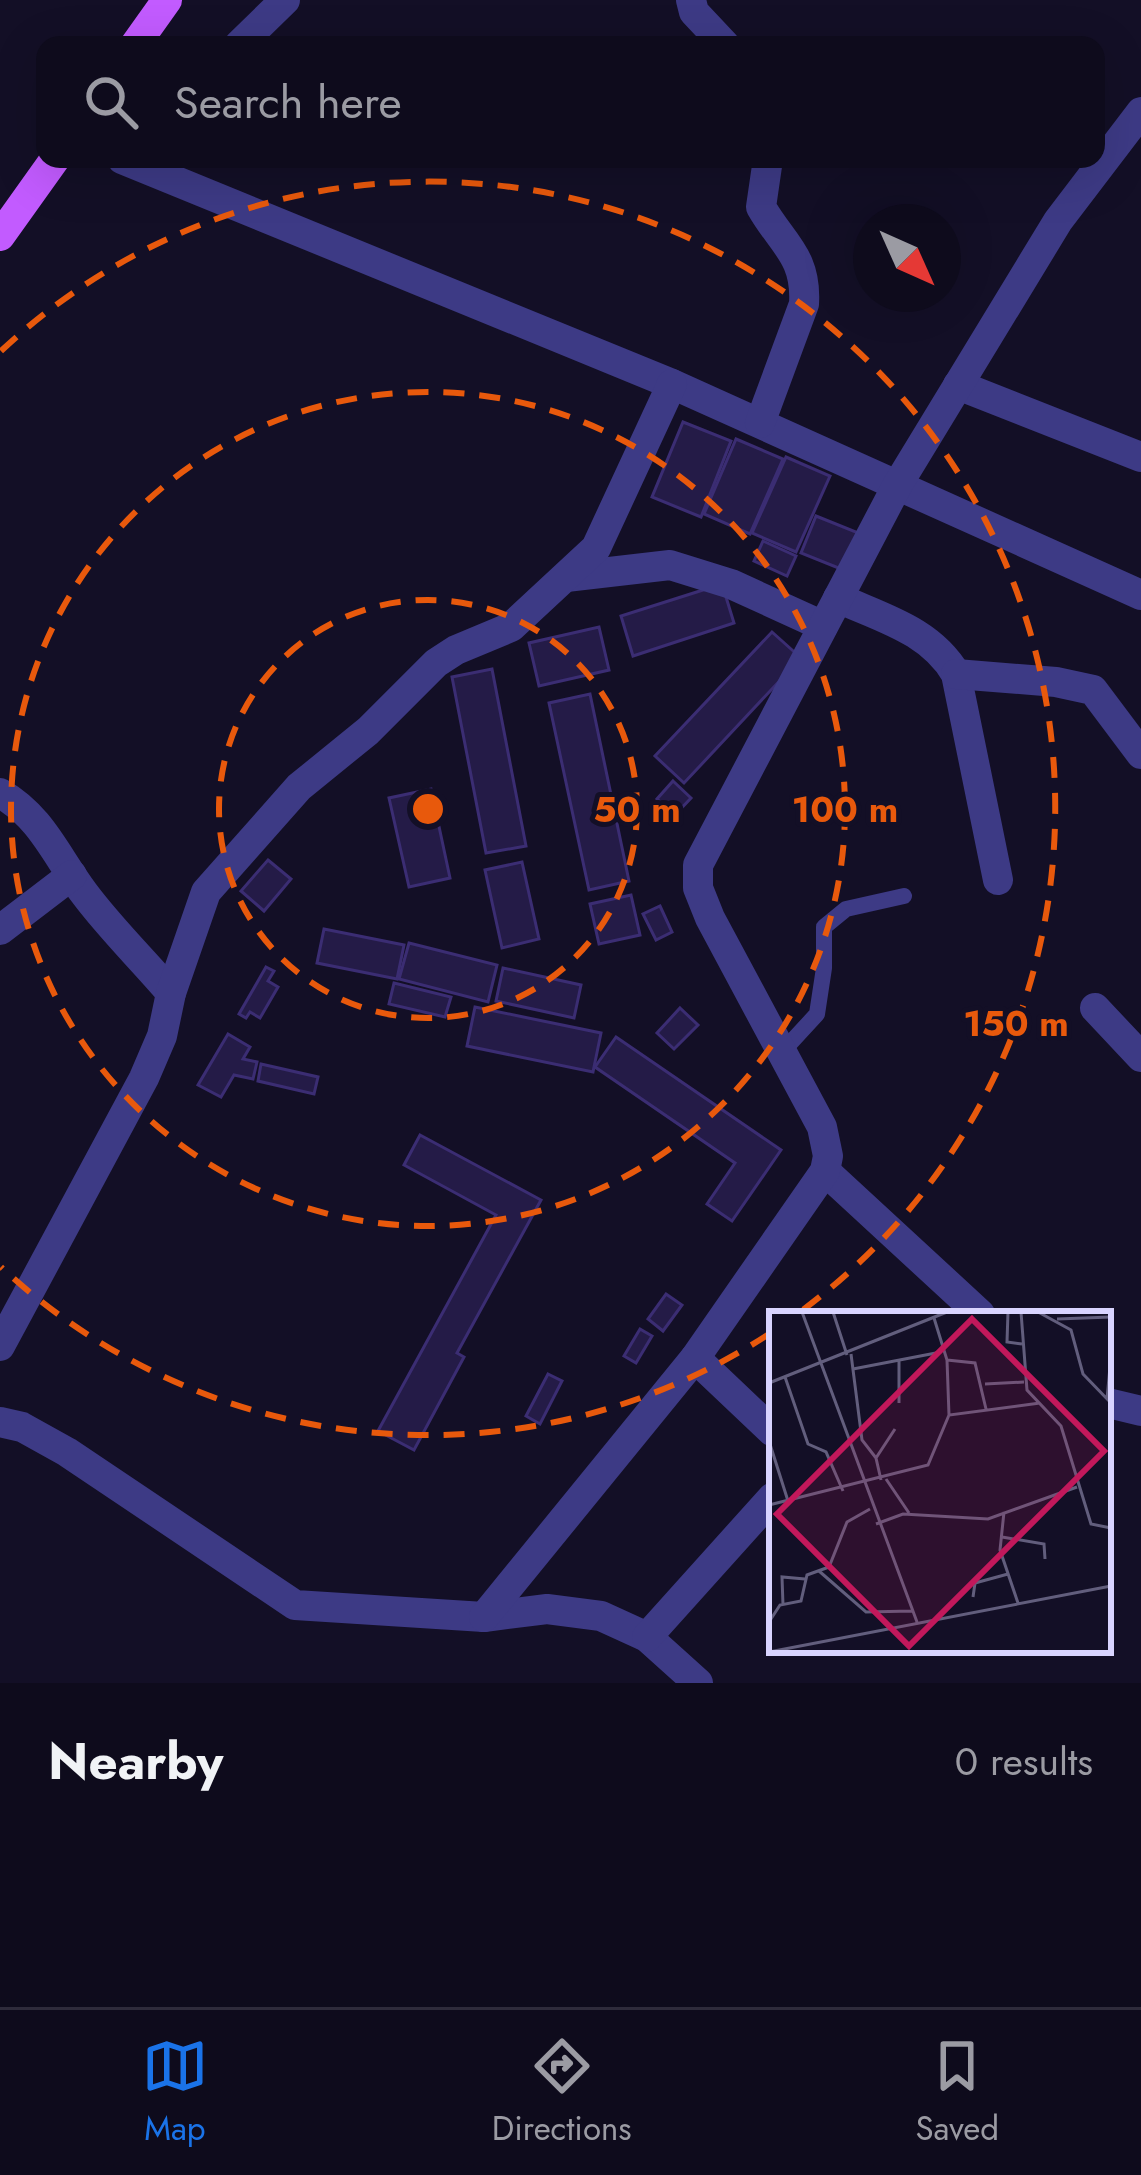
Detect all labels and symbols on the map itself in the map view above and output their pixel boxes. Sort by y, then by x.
north arrow [853,204,961,312]
text: 50 m [593,783,681,835]
text: 100 m [792,783,898,835]
centre of rings [407,788,449,830]
text: 150 m [963,997,1069,1049]
inset map [769,1311,1111,1653]

